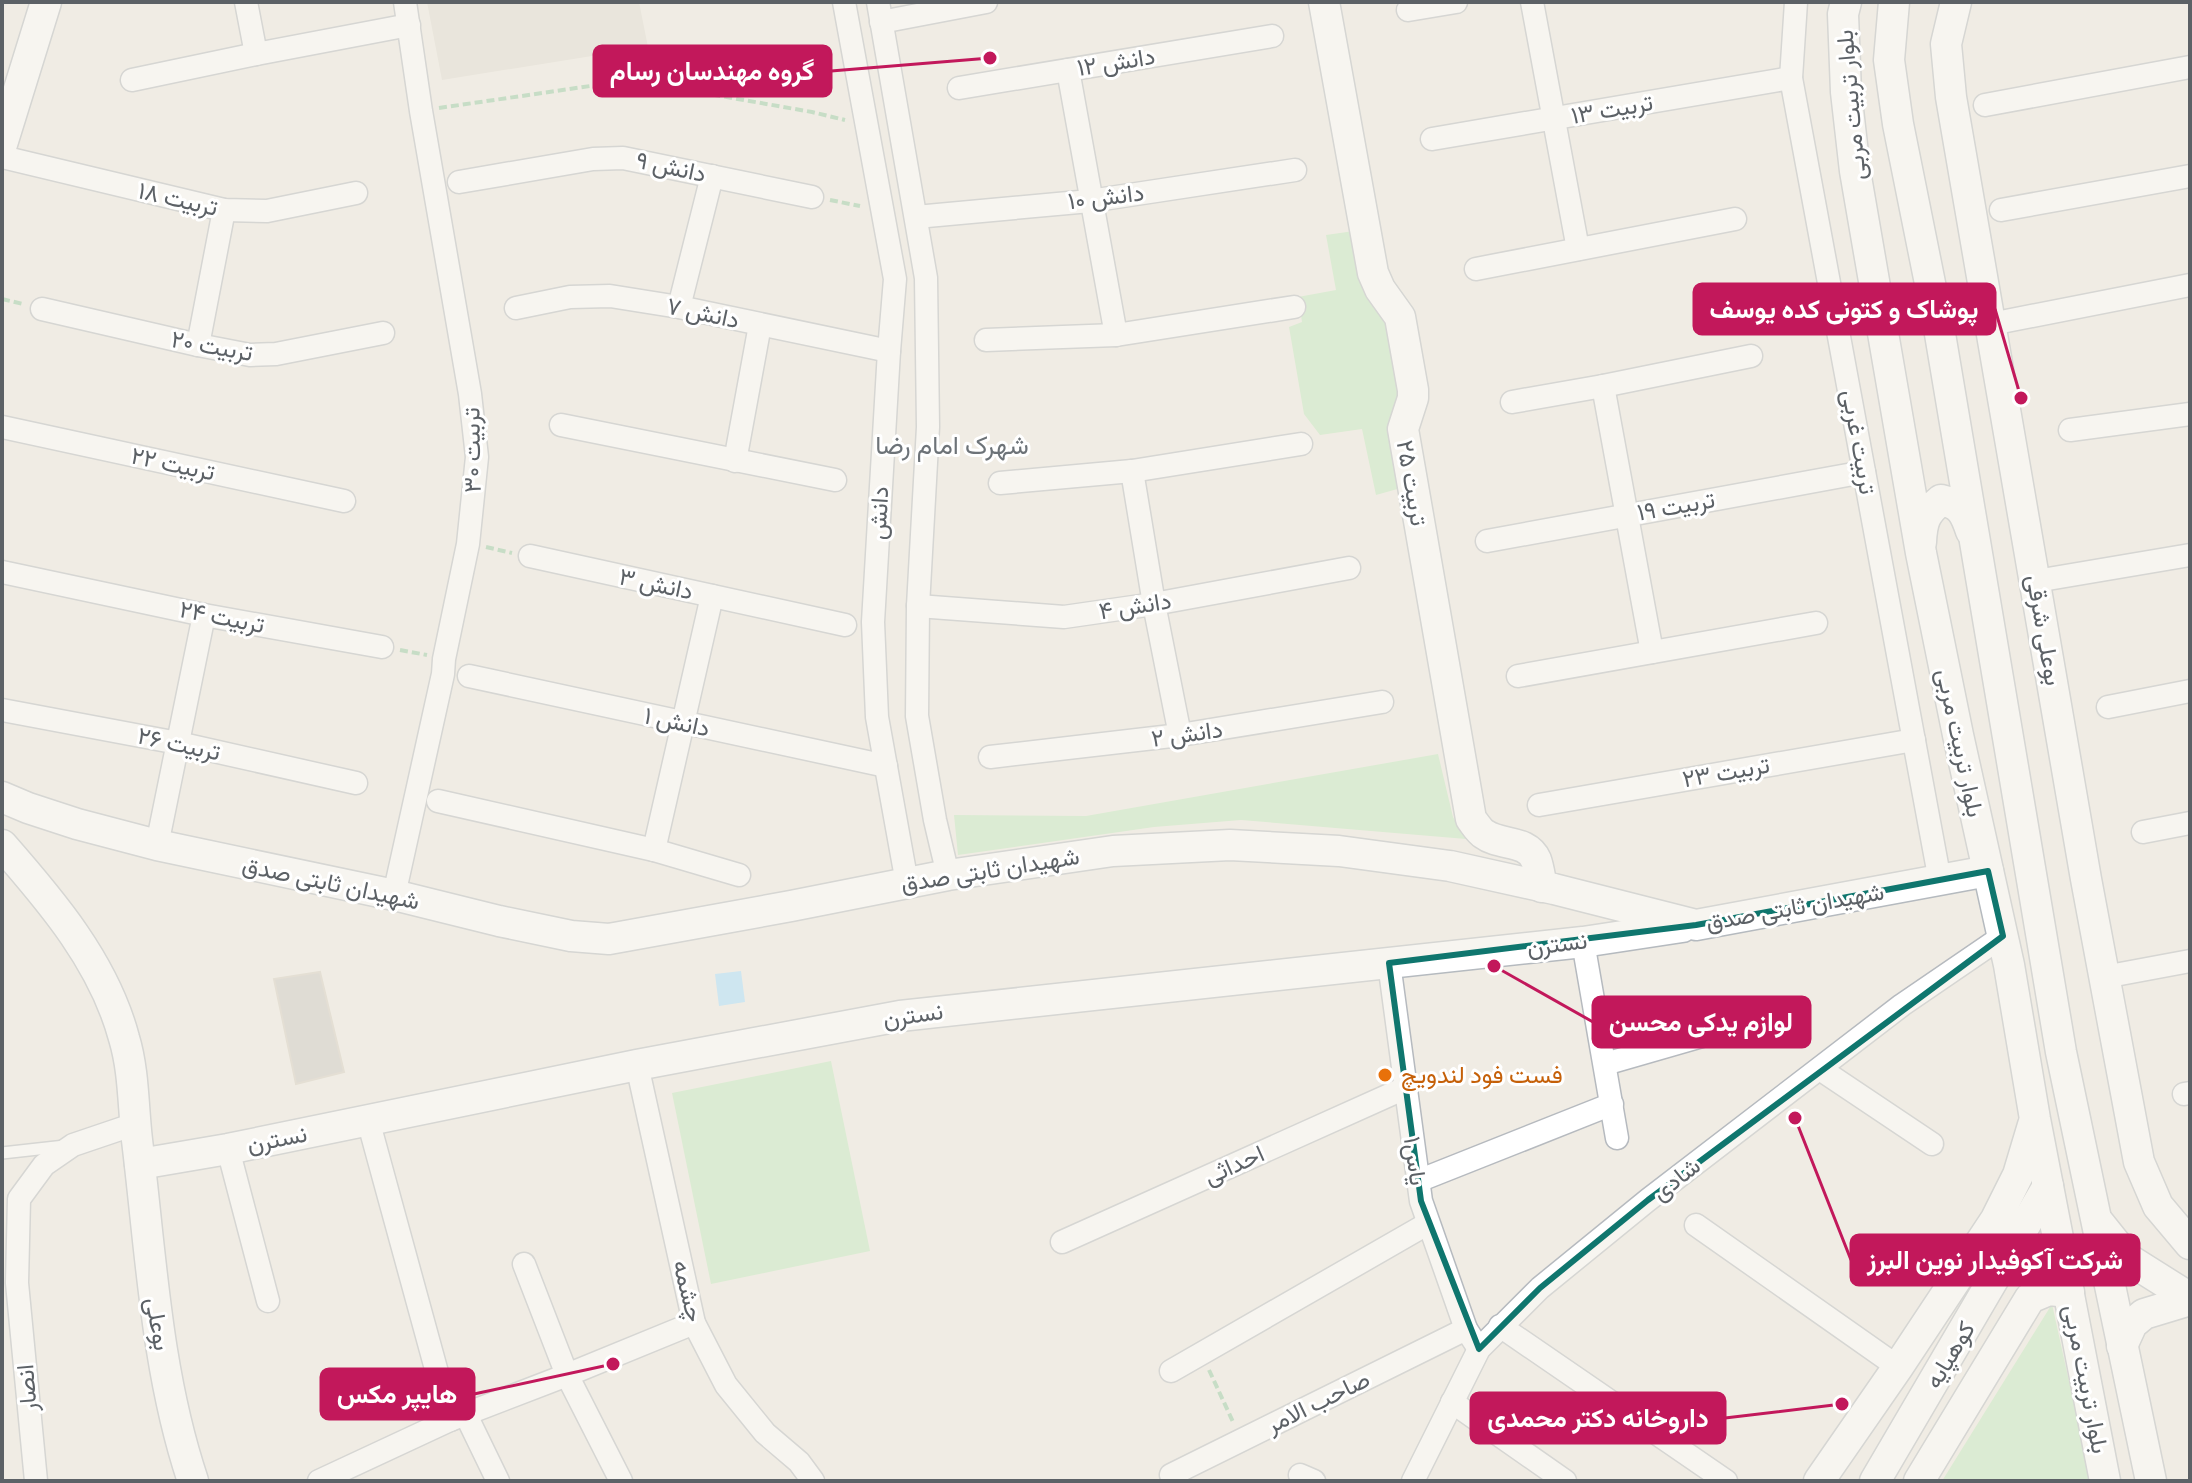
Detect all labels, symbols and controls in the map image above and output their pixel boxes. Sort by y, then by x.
street label: بلوار تربیت مربی [1830,29,1873,181]
street label: دانش ۱۲ [1075,42,1157,82]
callout: گروه مهندسان رسام [594,46,831,96]
text: گروه مهندسان رسام [610,56,814,88]
street label: تربیت ۱۳ [1569,88,1655,131]
street label: دانش ۹ [633,146,709,188]
street label: تربیت ۱۸ [135,176,221,223]
street label: دانش ۱۰ [1066,178,1146,216]
callout: پوشاک و کتونی کده یوسف [1694,284,1995,334]
street label: دانش ۷ [664,292,742,334]
text: پوشاک و کتونی کده یوسف [1709,294,1979,327]
street label: تربیت ۲۰ [169,325,255,368]
street label: تربیت غربی [1835,387,1882,497]
street label: تربیت ۳۰ [457,407,488,493]
district label: شهرک امام رضا [875,430,1029,462]
street label: تربیت ۲۵ [1390,438,1433,528]
street label: تربیت ۲۲ [128,441,217,487]
street label: تربیت ۱۹ [1635,485,1717,528]
street label: دانش [864,486,894,540]
street label: دانش ۳ [616,563,696,605]
street label: بوعلی شرقی [2019,572,2068,688]
street label: دانش ۴ [1097,586,1173,626]
street label: تربیت ۲۴ [177,595,267,640]
street label: بلوار تربیت مربی [1930,666,1989,820]
street label: دانش ۱ [642,701,712,743]
street label: دانش ۲ [1150,715,1224,753]
street label: تربیت ۲۶ [135,722,223,767]
street label: تربیت ۲۳ [1680,751,1772,794]
street label: شهیدان ثابتی صدق [899,842,1081,899]
street label: شهیدان ثابتی صدق [240,851,422,916]
street label: شهیدان ثابتی صدق [1704,878,1886,937]
street label: نسترن [1525,926,1589,963]
street label: نسترن [881,997,945,1034]
callout: لوازم یدکی محسن [1593,997,1810,1047]
text: لوازم یدکی محسن [1609,1007,1793,1039]
place label: فست فود لندویچ [1401,1061,1563,1092]
marker: فست فود لندویچ [1376,1066,1394,1084]
street label: نسترن [245,1119,310,1159]
street label: یاس۱ [1398,1135,1432,1187]
street label: احداثی [1200,1139,1268,1191]
street label: شادی [1646,1151,1706,1207]
callout: شرکت آکوفیدار نوین البرز [1851,1235,2139,1285]
text: شرکت آکوفیدار نوین البرز [1866,1245,2123,1276]
street label: چشمه [665,1257,709,1325]
street label: بوعلی [139,1295,176,1353]
street label: بلوار تربیت مربی [2057,1302,2114,1456]
street label: کوهپایه [1919,1317,1982,1394]
street label: انصار [11,1363,44,1414]
street label: صاحب الامر [1261,1365,1375,1440]
callout: هایپر مکس [321,1369,474,1419]
text: هایپر مکس [337,1379,457,1412]
callout: داروخانه دکتر محمدی [1471,1393,1725,1443]
text: داروخانه دکتر محمدی [1487,1403,1709,1434]

